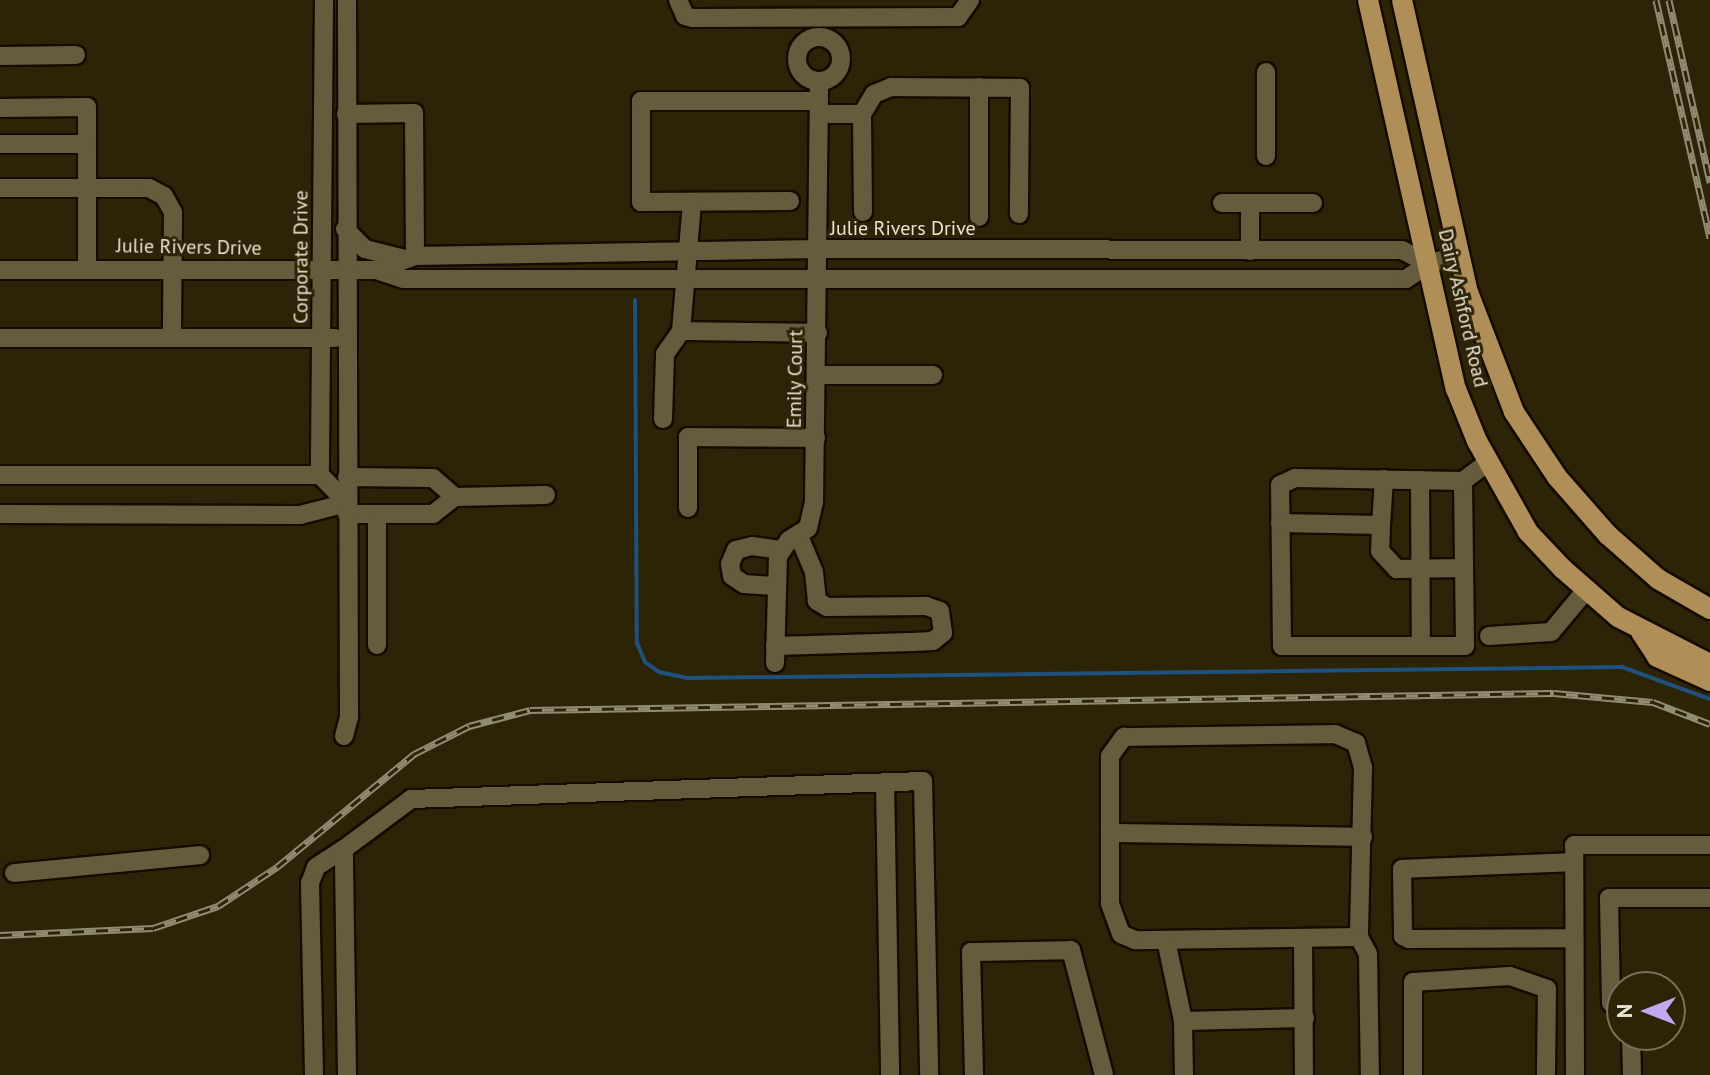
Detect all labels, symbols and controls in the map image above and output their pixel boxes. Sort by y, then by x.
street label: Corporate Drive [289,190,313,324]
street label: Julie Rivers Drive [830,216,976,240]
street label: Dairy Ashford Road [1433,226,1493,390]
street label: Julie Rivers Drive [116,234,262,260]
street label: Emily Court [782,329,808,429]
north arrow [1606,971,1686,1051]
text: N [1610,1004,1638,1018]

